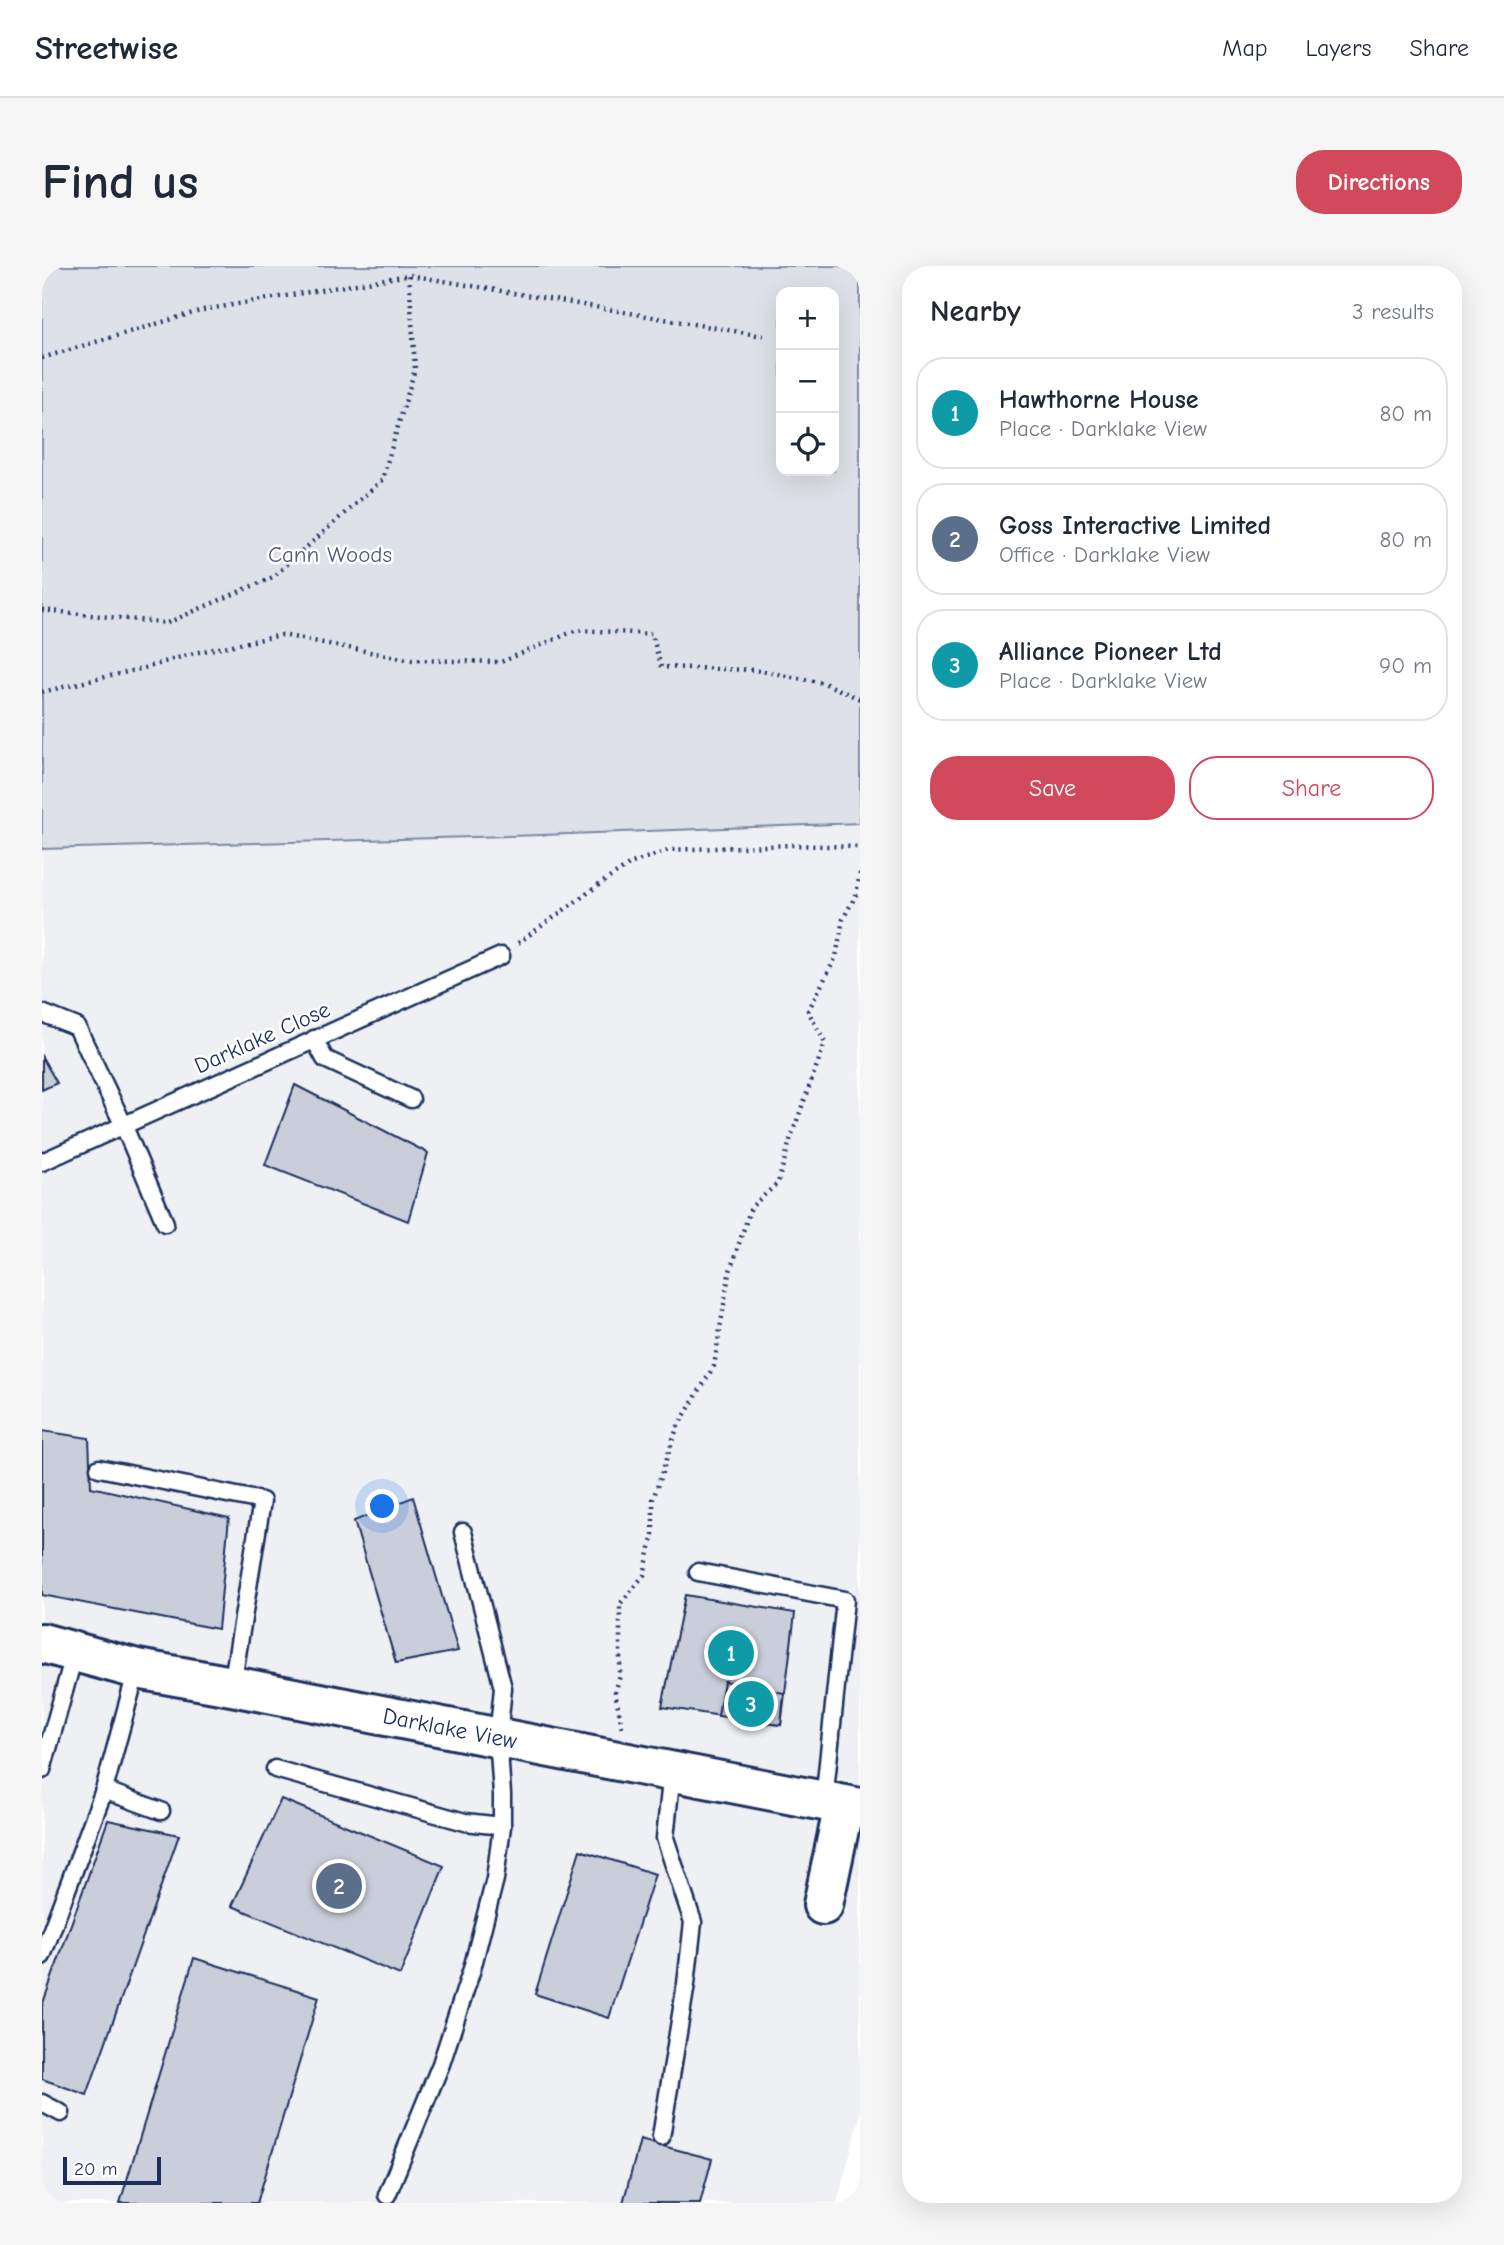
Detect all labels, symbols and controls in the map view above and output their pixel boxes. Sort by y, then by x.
text: Streetwise [35,29,178,67]
text: Map [1222,34,1268,62]
text: Layers [1306,34,1371,62]
text: Share [1409,34,1469,62]
button: Directions [1296,150,1462,214]
text: Find us [42,154,198,210]
map controls [776,287,839,476]
button: + [776,287,839,350]
text: Nearby [930,294,1021,329]
text: 3 results [1352,298,1434,325]
button: − [776,350,839,413]
text: Hawthorne House [999,385,1199,415]
text: 1 [950,400,960,427]
text: 80 m [1379,400,1432,427]
button: locate [776,413,839,476]
text: Place · Darklake View [999,415,1207,442]
text: Goss Interactive Limited [999,511,1271,541]
text: 2 [949,526,961,553]
text: 80 m [1379,526,1432,553]
park label: Cann Woods [268,541,392,568]
text: Office · Darklake View [999,541,1210,568]
text: Alliance Pioneer Ltd [999,637,1222,667]
text: 3 [949,652,961,679]
text: 90 m [1379,652,1432,679]
text: Place · Darklake View [999,667,1207,694]
button: Save [930,756,1175,820]
button: Share [1189,756,1434,820]
street label: Darklake Close [190,996,334,1079]
your location [365,1489,399,1523]
pin: 1 [708,1627,754,1679]
pin: 3 [728,1678,774,1730]
street label: Darklake View [380,1702,520,1755]
pin: 2 [316,1860,362,1912]
scale bar [63,2154,161,2186]
text: 20 m [74,2158,118,2180]

